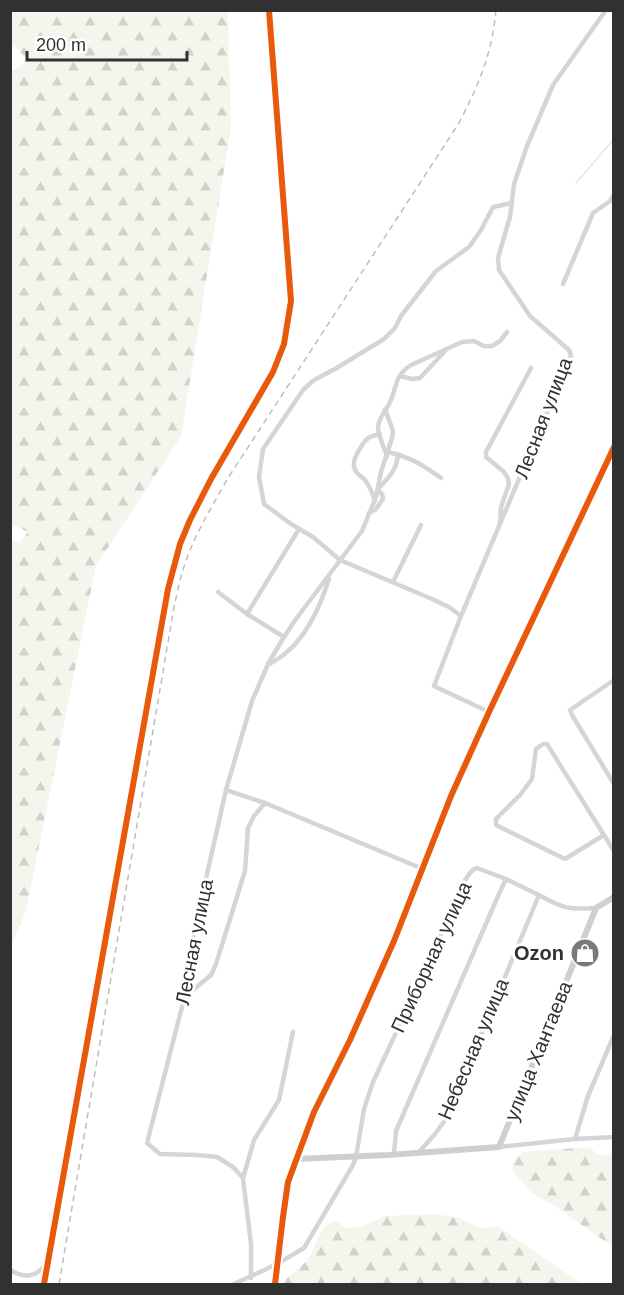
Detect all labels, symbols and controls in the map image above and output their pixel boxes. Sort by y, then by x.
scale bar [27,24,188,62]
text: 200 m [36,35,86,55]
street label: Лесная улица [510,354,576,482]
street label: Лесная улица [171,876,217,1007]
street label: Приборная улица [386,877,476,1036]
shop icon: Ozon [569,937,601,969]
place label: Ozon [514,942,564,964]
street label: Небесная улица [433,974,513,1123]
street label: улица Хантаева [500,977,576,1124]

